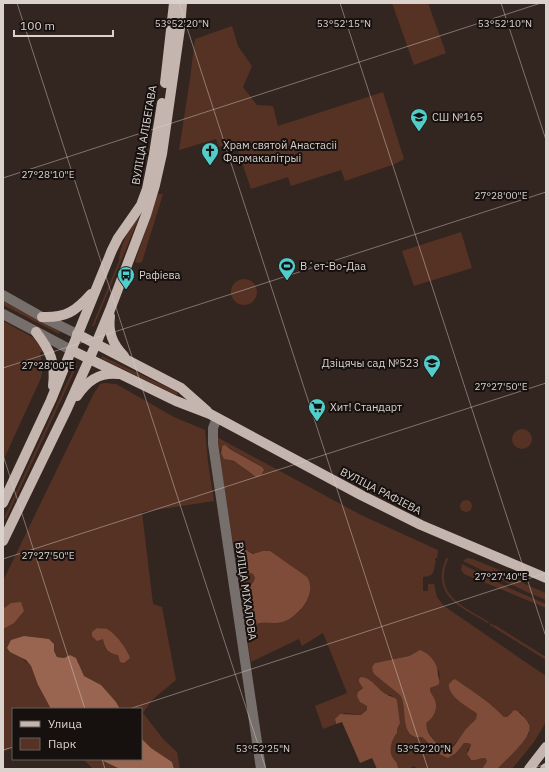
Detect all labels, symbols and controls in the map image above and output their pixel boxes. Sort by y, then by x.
scale bar [14,12,113,38]
text: 53°52'20"N [155,17,209,30]
text: 53°52'15"N [317,17,371,30]
text: 53°52'10"N [478,17,532,30]
text: 100 m [20,18,55,33]
street label: ВУЛІЦА АЛІБЕГАВА [128,84,160,186]
school or university icon: СШ №165 [409,107,429,132]
place label: СШ №165 [432,110,483,124]
place label: Храм святой Анастасіі Фармакалітрыі [223,138,337,165]
church icon: Храм святой Анастасіі Фармакалітрыі [200,141,220,166]
text: 27°28'10"E [21,168,75,181]
text: 27°28'00"E [474,189,528,202]
sports icon: Вʼет-Во-Даа [277,256,297,281]
place label: Вʼет-Во-Даа [300,259,366,273]
bus stop icon: Рафіева [116,265,136,290]
place label: Рафіева [139,268,181,282]
school or university icon: Дзіцячы сад №523 [422,353,442,378]
place label: Дзіцячы сад №523 [322,356,419,370]
text: 27°28'00"E [21,359,75,372]
text: 27°27'50"E [474,380,528,393]
supermarket icon: Хит! Стандарт [307,397,327,422]
place label: Хит! Стандарт [330,400,402,414]
street label: ВУЛІЦА РАФІЕВА [338,464,424,518]
street label: ВУЛІЦА МІХАЛОВА [232,541,260,641]
text: 27°27'50"E [21,549,75,562]
text: 27°27'40"E [474,570,528,583]
legend [12,708,142,760]
text: Улица [48,716,82,731]
text: Парк [48,736,77,751]
text: 53°52'25"N [236,742,290,755]
text: 53°52'20"N [397,742,451,755]

